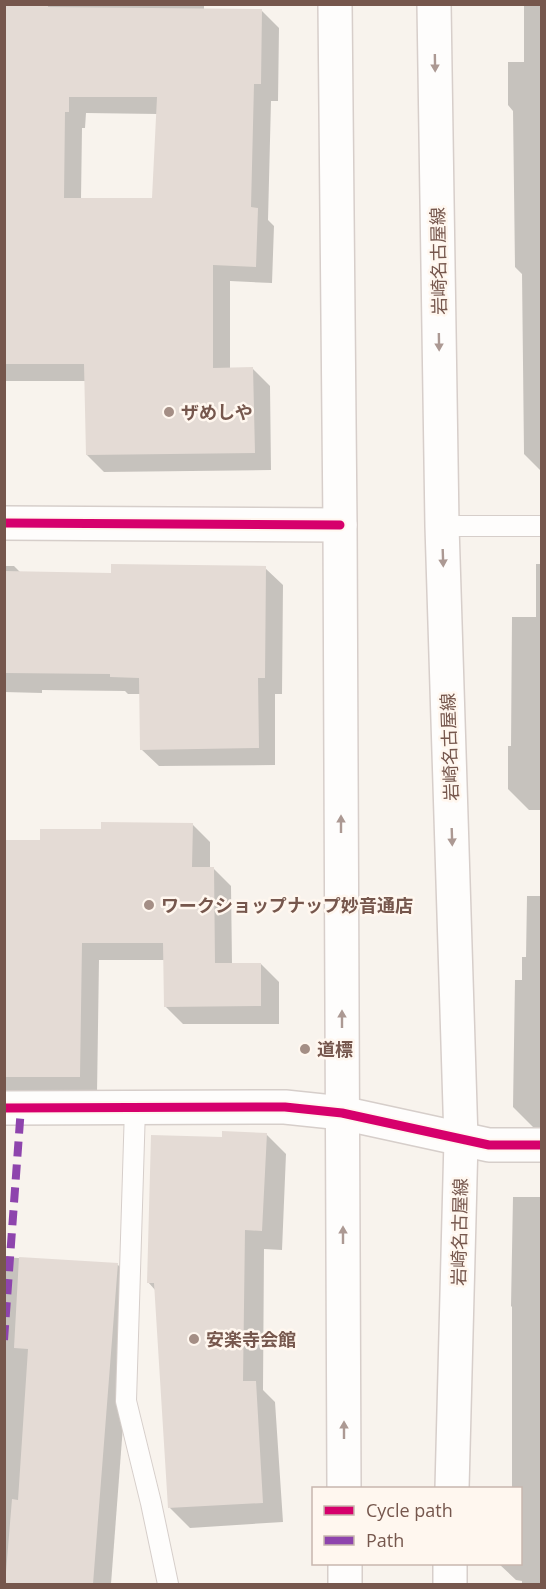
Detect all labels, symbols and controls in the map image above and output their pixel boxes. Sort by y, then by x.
one-way arrow [430,53,440,72]
street label: 岩崎名古屋線 [425,207,451,315]
one-way arrow [434,332,444,351]
place label: ザめしや [181,400,253,424]
marker: ザめしや [162,405,176,419]
one-way arrow [438,548,448,567]
street label: 岩崎名古屋線 [435,693,463,801]
one-way arrow [336,815,346,834]
one-way arrow [447,827,456,846]
place label: ワークショップナップ妙音通店 [161,893,413,917]
marker: ワークショップナップ妙音通店 [142,898,156,912]
one-way arrow [337,1010,347,1029]
place label: 道標 [317,1037,353,1061]
marker: 道標 [298,1042,312,1056]
street label: 岩崎名古屋線 [446,1178,472,1286]
one-way arrow [338,1226,348,1245]
place label: 安楽寺会館 [206,1327,296,1351]
marker: 安楽寺会館 [187,1332,201,1346]
one-way arrow [339,1421,349,1440]
legend [312,1487,522,1565]
text: Cycle path [366,1498,453,1522]
text: Path [366,1528,404,1552]

